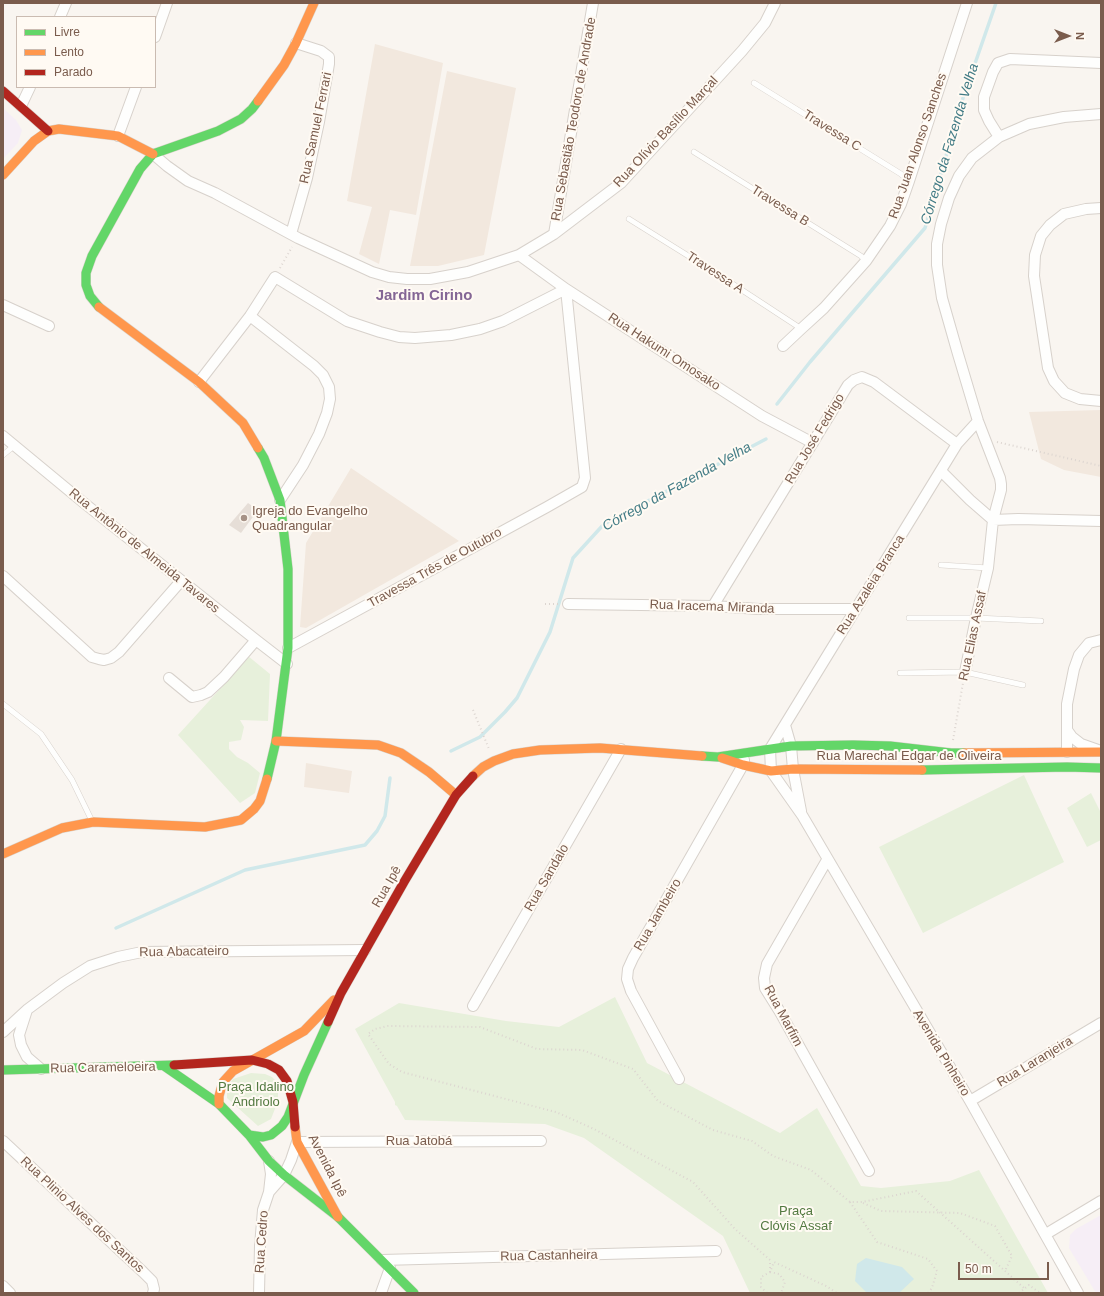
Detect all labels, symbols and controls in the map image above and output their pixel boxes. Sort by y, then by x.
legend [16,16,156,88]
street label: Rua Sebastião Teodoro de Andrade [548,16,600,222]
north arrow [1048,16,1088,56]
text: Livre [54,25,80,39]
text: N [1074,32,1086,40]
text: Lento [54,45,84,59]
water label: Córrego da Fazenda Velha [917,61,983,227]
text: Parado [54,65,93,79]
street label: Rua Samuel Ferrari [297,71,335,185]
street label: Rua Juan Alonso Sanches [886,71,950,221]
street label: Rua Olívio Basílio Marçal [611,73,721,191]
street label: Travessa C [800,107,864,155]
street label: Travessa B [748,182,812,230]
street label: Travessa A [683,249,747,297]
district label: Jardim Cirino [376,287,472,305]
street label: Rua Hakumi Omosako [605,310,723,394]
street label: Rua José Fedrigo [782,391,848,487]
water label: Córrego da Fazenda Velha [600,439,754,535]
street label: Rua Antônio de Almeida Tavares [66,485,222,617]
place label: Igreja do Evangelho Quadrangular [252,503,368,534]
marker: Igreja do Evangelho Quadrangular [239,513,249,523]
street label: Travessa Três de Outubro [365,525,505,611]
street label: Rua Azaleia Branca [834,532,908,638]
street label: Rua Elias Assaf [956,590,990,682]
street label: Rua Iracema Miranda [649,597,775,617]
street label: Rua Marechal Edgar de Oliveira [817,748,1001,764]
street label: Rua Sandalo [521,842,573,914]
street label: Rua Ipê [369,863,405,911]
street label: Rua Jambeiro [631,876,685,954]
street label: Rua Abacateiro [139,943,229,961]
street label: Rua Marfim [760,983,806,1049]
street label: Avenida Pinheiro [909,1007,973,1099]
street label: Rua Laranjeira [994,1033,1076,1091]
street label: Rua Carameloeira [50,1059,156,1077]
park label: Praça Idalino Andriolo [218,1079,294,1110]
street label: Avenida Ipê [305,1132,349,1200]
street label: Rua Jatobá [386,1133,452,1149]
street label: Rua Plinio Alves dos Santos [17,1154,147,1276]
park label: Praça Clóvis Assaf [760,1203,832,1234]
street label: Rua Cedro [252,1210,272,1274]
street label: Rua Castanheira [500,1247,598,1265]
scale bar [960,1254,1051,1280]
text: 50 m [965,1262,992,1276]

